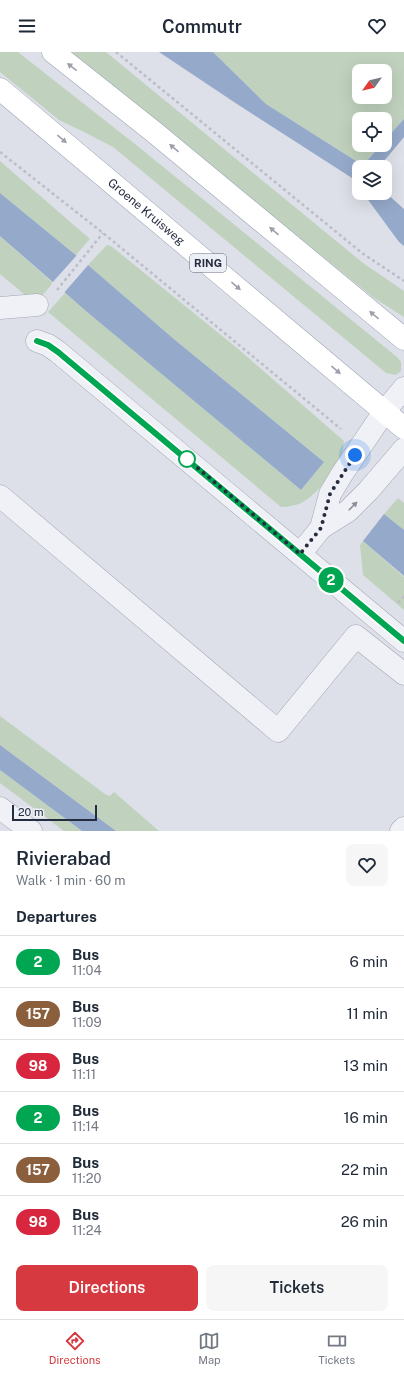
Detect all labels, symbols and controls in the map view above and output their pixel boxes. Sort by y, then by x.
icon: menu [16,15,38,37]
icon: heart [366,15,388,37]
text: Commutr [162,16,242,37]
one-way arrow [67,63,78,72]
north arrow [352,64,392,104]
map controls [352,64,392,200]
button: locate [352,112,392,152]
one-way arrow [56,135,67,144]
one-way arrow [169,144,180,153]
button: layers [352,160,392,200]
street label: Groene Kruisweg [105,176,188,248]
one-way arrow [269,227,279,236]
road number: RING [190,254,226,272]
one-way arrow [231,282,242,291]
one-way arrow [369,310,379,319]
one-way arrow [330,366,341,375]
your location [345,445,365,465]
unlabelled marker [178,450,196,468]
one-way arrow [348,501,358,511]
line badge: 2 [318,567,344,593]
text: 2 [327,572,335,588]
scale bar [12,803,97,822]
text: 20 m [18,806,43,818]
button: heart [346,844,388,886]
text: Rivierabad [16,847,111,869]
text: Walk · 1 min · 60 m [16,873,126,888]
text: Departures [16,908,97,925]
text: Bus [72,946,99,963]
text: 6 min [350,953,388,970]
text: 2 [34,954,42,970]
text: 11:04 [72,963,102,978]
text: Bus [72,998,99,1015]
text: 11 min [347,1005,388,1022]
text: 157 [26,1006,50,1022]
text: 11:09 [72,1015,102,1030]
text: Bus [72,1050,99,1067]
text: 13 min [343,1057,388,1074]
text: 98 [29,1058,47,1074]
text: 11:11 [72,1067,96,1082]
text: Bus [72,1102,99,1119]
text: 16 min [343,1109,388,1126]
text: 2 [34,1110,42,1126]
text: 11:14 [72,1119,99,1134]
text: Bus [72,1154,99,1171]
text: 22 min [341,1161,388,1178]
text: 157 [26,1162,50,1178]
text: 11:20 [72,1171,101,1186]
text: Bus [72,1206,99,1223]
text: 26 min [341,1213,388,1230]
text: 98 [29,1214,47,1230]
text: 11:24 [72,1223,102,1238]
button: Directions [16,1265,198,1311]
button: Tickets [206,1265,388,1311]
tab: Directions [49,1330,101,1366]
tab: Map [198,1330,221,1366]
tab: Tickets [318,1330,355,1366]

